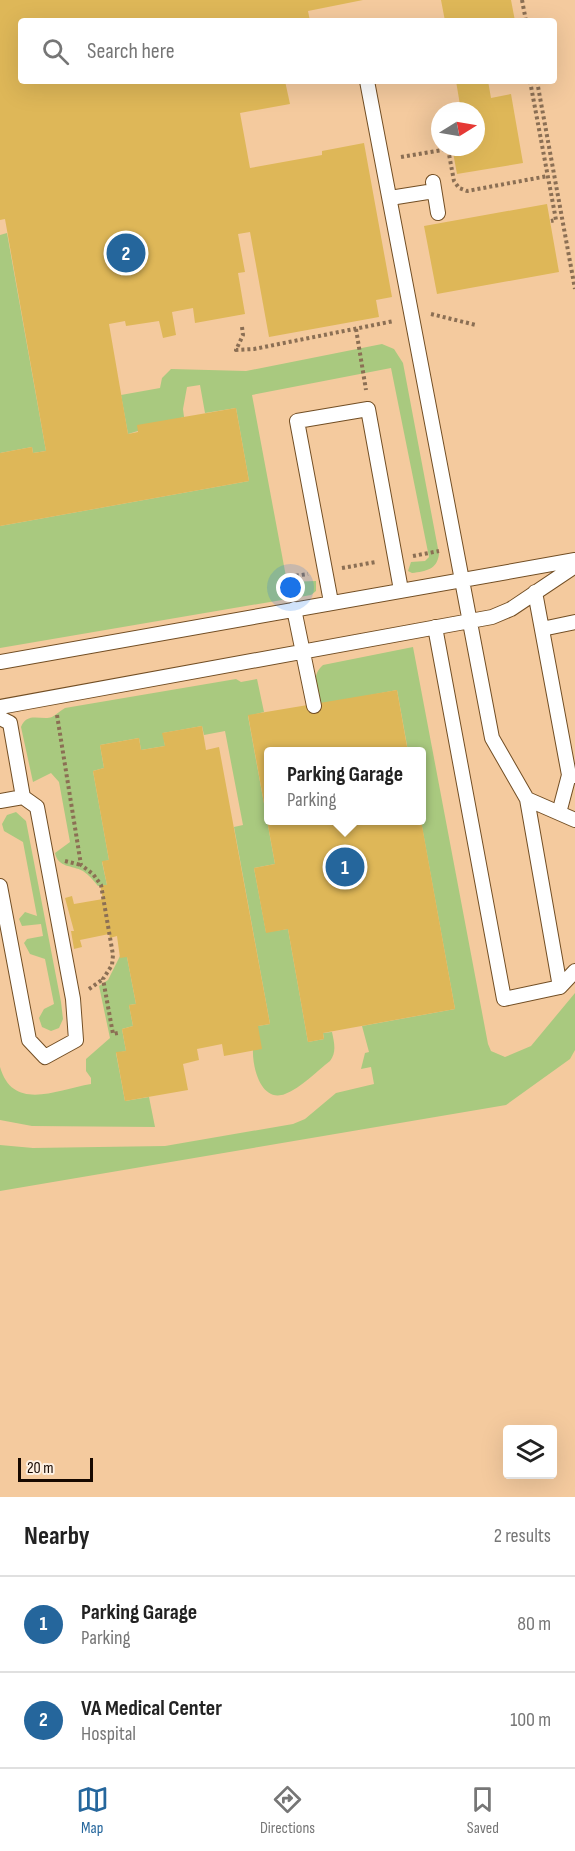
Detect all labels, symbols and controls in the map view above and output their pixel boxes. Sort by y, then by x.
search box [18,18,557,84]
icon: search [39,35,72,68]
text: Search here [87,38,174,65]
north arrow [431,102,485,156]
pin: 2 [106,230,146,276]
your location [276,573,305,602]
popup [264,747,426,825]
text: Parking Garage [287,761,403,788]
text: Parking [287,788,336,812]
pin: 1 [326,844,364,890]
map controls [503,1425,557,1479]
button: layers [503,1425,557,1479]
scale bar [18,1455,93,1482]
text: 20 m [27,1459,54,1478]
text: Nearby [24,1521,90,1552]
text: 2 results [494,1524,551,1548]
text: Parking Garage [81,1599,197,1626]
text: 1 [40,1612,47,1636]
text: 80 m [517,1612,551,1636]
text: Parking [81,1626,131,1650]
text: VA Medical Center [81,1695,222,1722]
text: 2 [39,1708,48,1732]
text: 100 m [510,1708,551,1732]
text: Hospital [81,1722,136,1746]
tab: Map [76,1783,109,1838]
tab: Directions [260,1783,315,1838]
tab: Saved [466,1783,499,1838]

